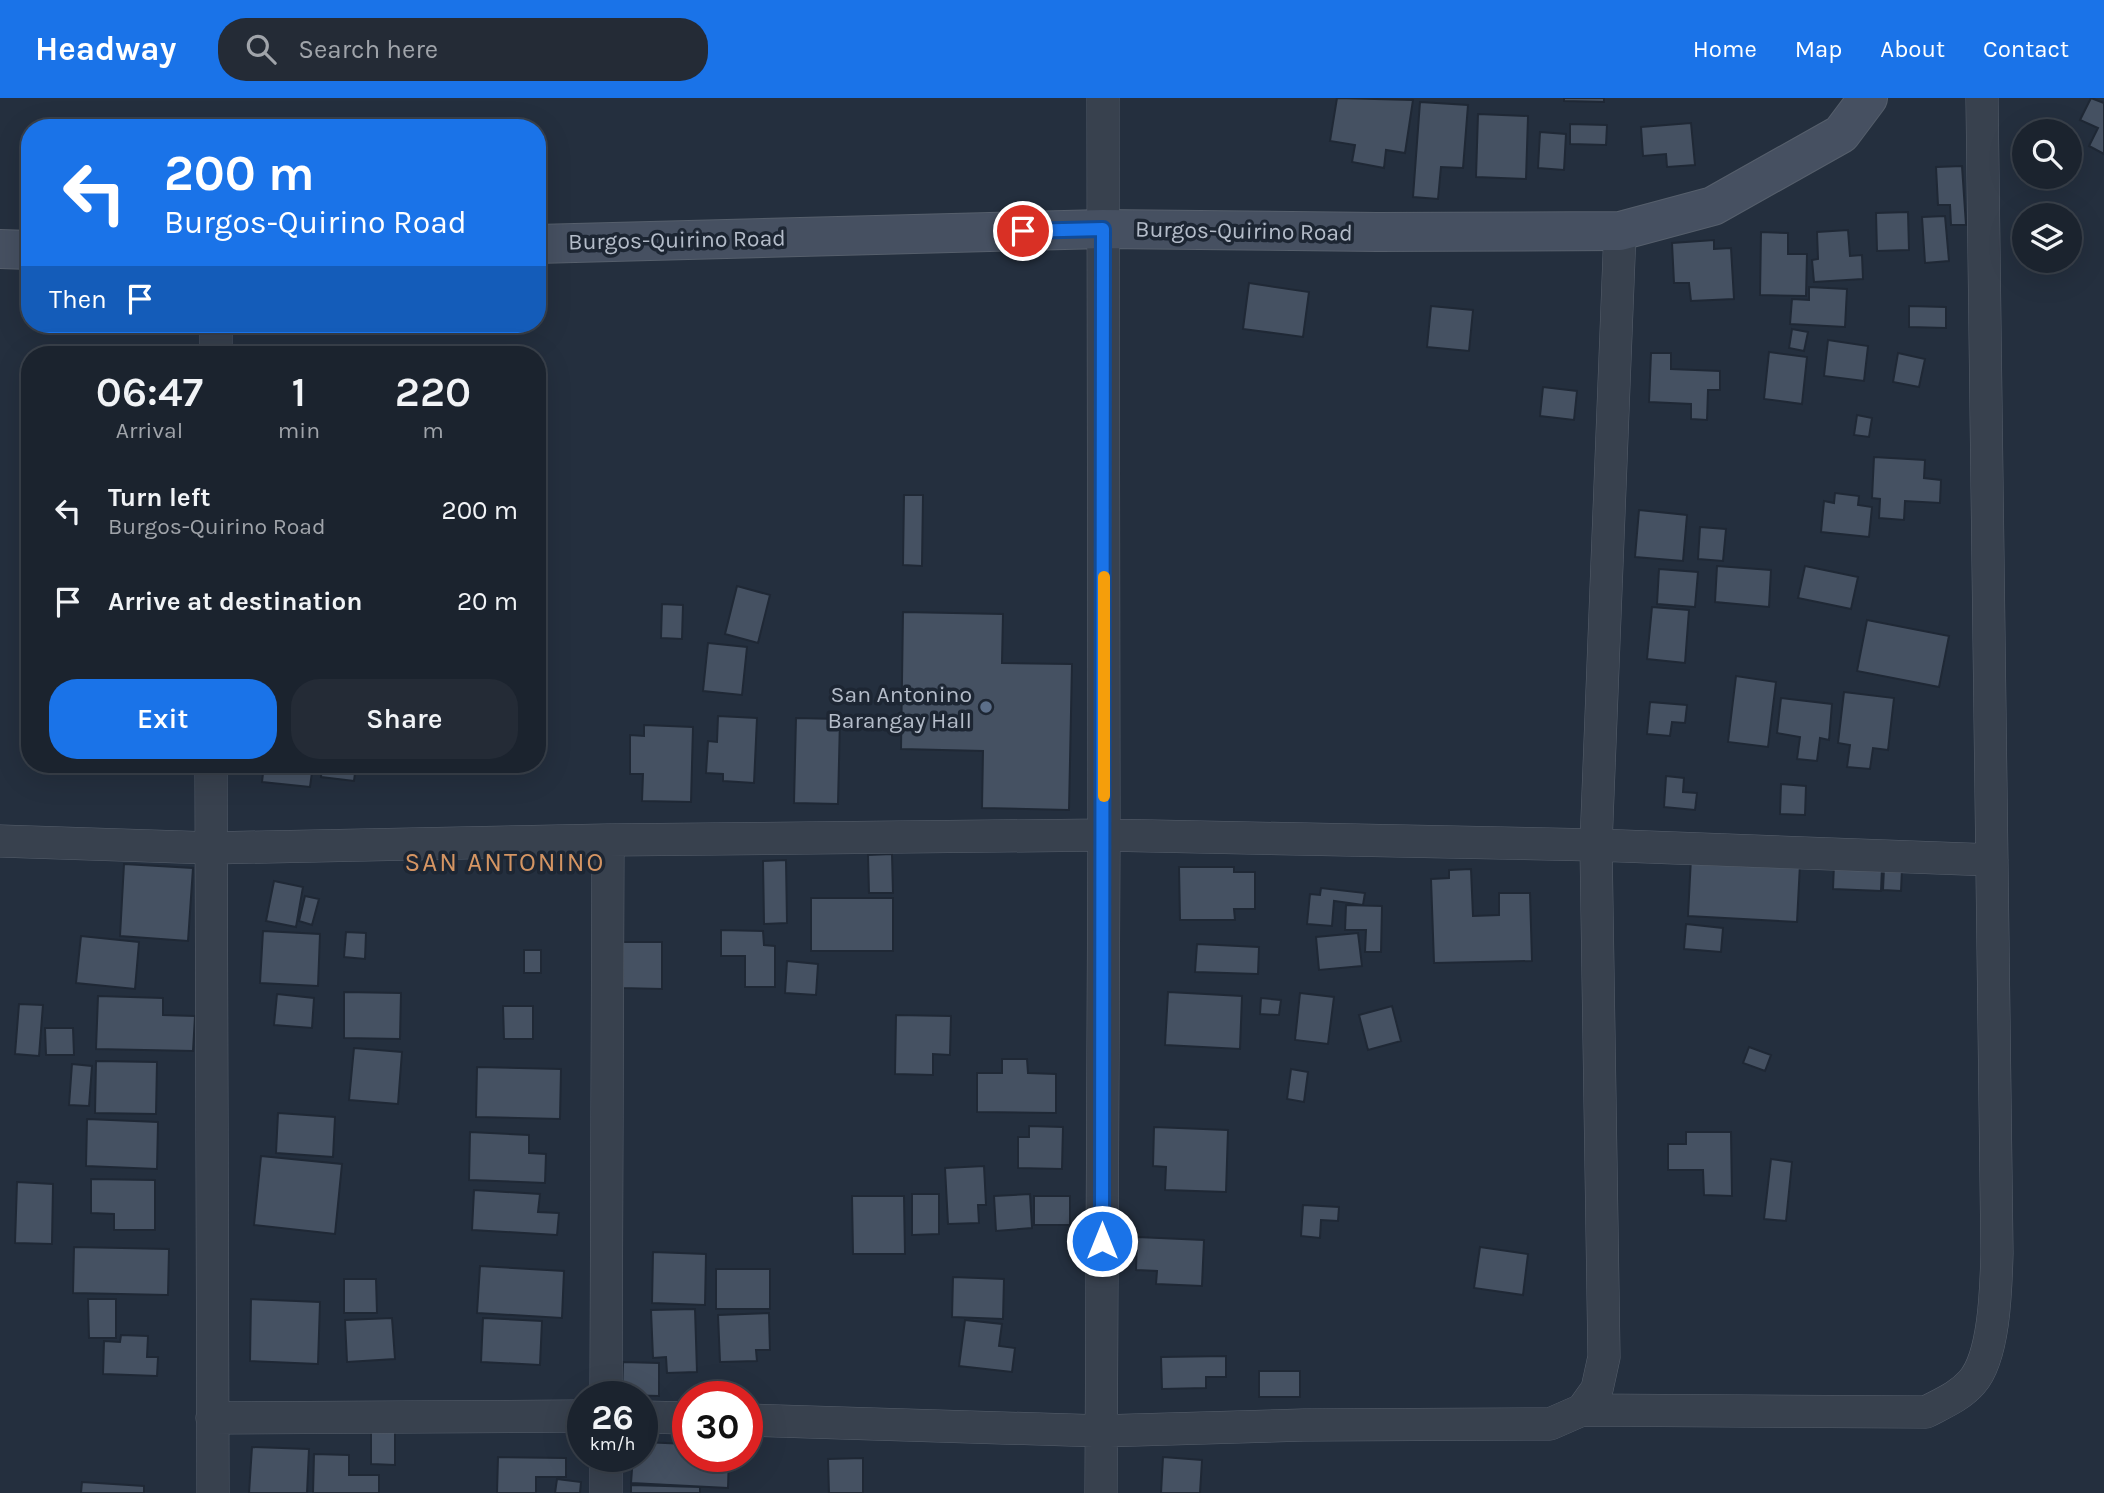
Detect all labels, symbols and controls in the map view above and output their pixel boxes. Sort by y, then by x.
search box [218,18,708,81]
text: Headway [35,30,176,68]
icon: search [242,30,280,68]
text: Search here [298,34,438,65]
text: Home [1693,35,1757,63]
text: Map [1795,35,1842,63]
text: About [1880,35,1945,63]
text: Contact [1983,35,2069,63]
map controls [2012,119,2082,273]
button: search [2012,119,2082,189]
text: 200 m [164,145,315,202]
icon: left [49,147,140,238]
pin [993,201,1053,261]
button: layers [2012,203,2082,273]
text: Burgos-Quirino Road [164,204,467,241]
icon: arrive [1004,212,1042,250]
street label: Burgos-Quirino Road [1135,216,1353,246]
street label: Burgos-Quirino Road [568,225,786,255]
icon: arrive [121,280,159,318]
text: Then [49,284,107,315]
text: 06:47 [96,367,203,417]
text: 1 [292,367,306,417]
text: 220 [395,367,471,417]
text: Arrival [116,417,183,444]
text: min [278,417,320,444]
text: m [422,417,444,444]
text: Turn left [108,482,210,513]
icon: left [49,492,87,530]
text: 200 m [442,495,518,526]
text: Burgos-Quirino Road [108,513,326,540]
icon: arrive [49,583,87,621]
text: Arrive at destination [108,586,362,617]
text: 20 m [457,586,518,617]
button: Exit [49,679,277,759]
button: Share [291,679,518,759]
place label: San Antonino Barangay Hall [827,681,972,734]
marker: San Antonino Barangay Hall [978,699,994,715]
district label: SAN ANTONINO [405,847,605,878]
position arrow [1065,1204,1139,1278]
speed limit sign: 30 [672,1381,763,1472]
text: 26 [591,1397,634,1438]
text: km/h [590,1433,635,1455]

